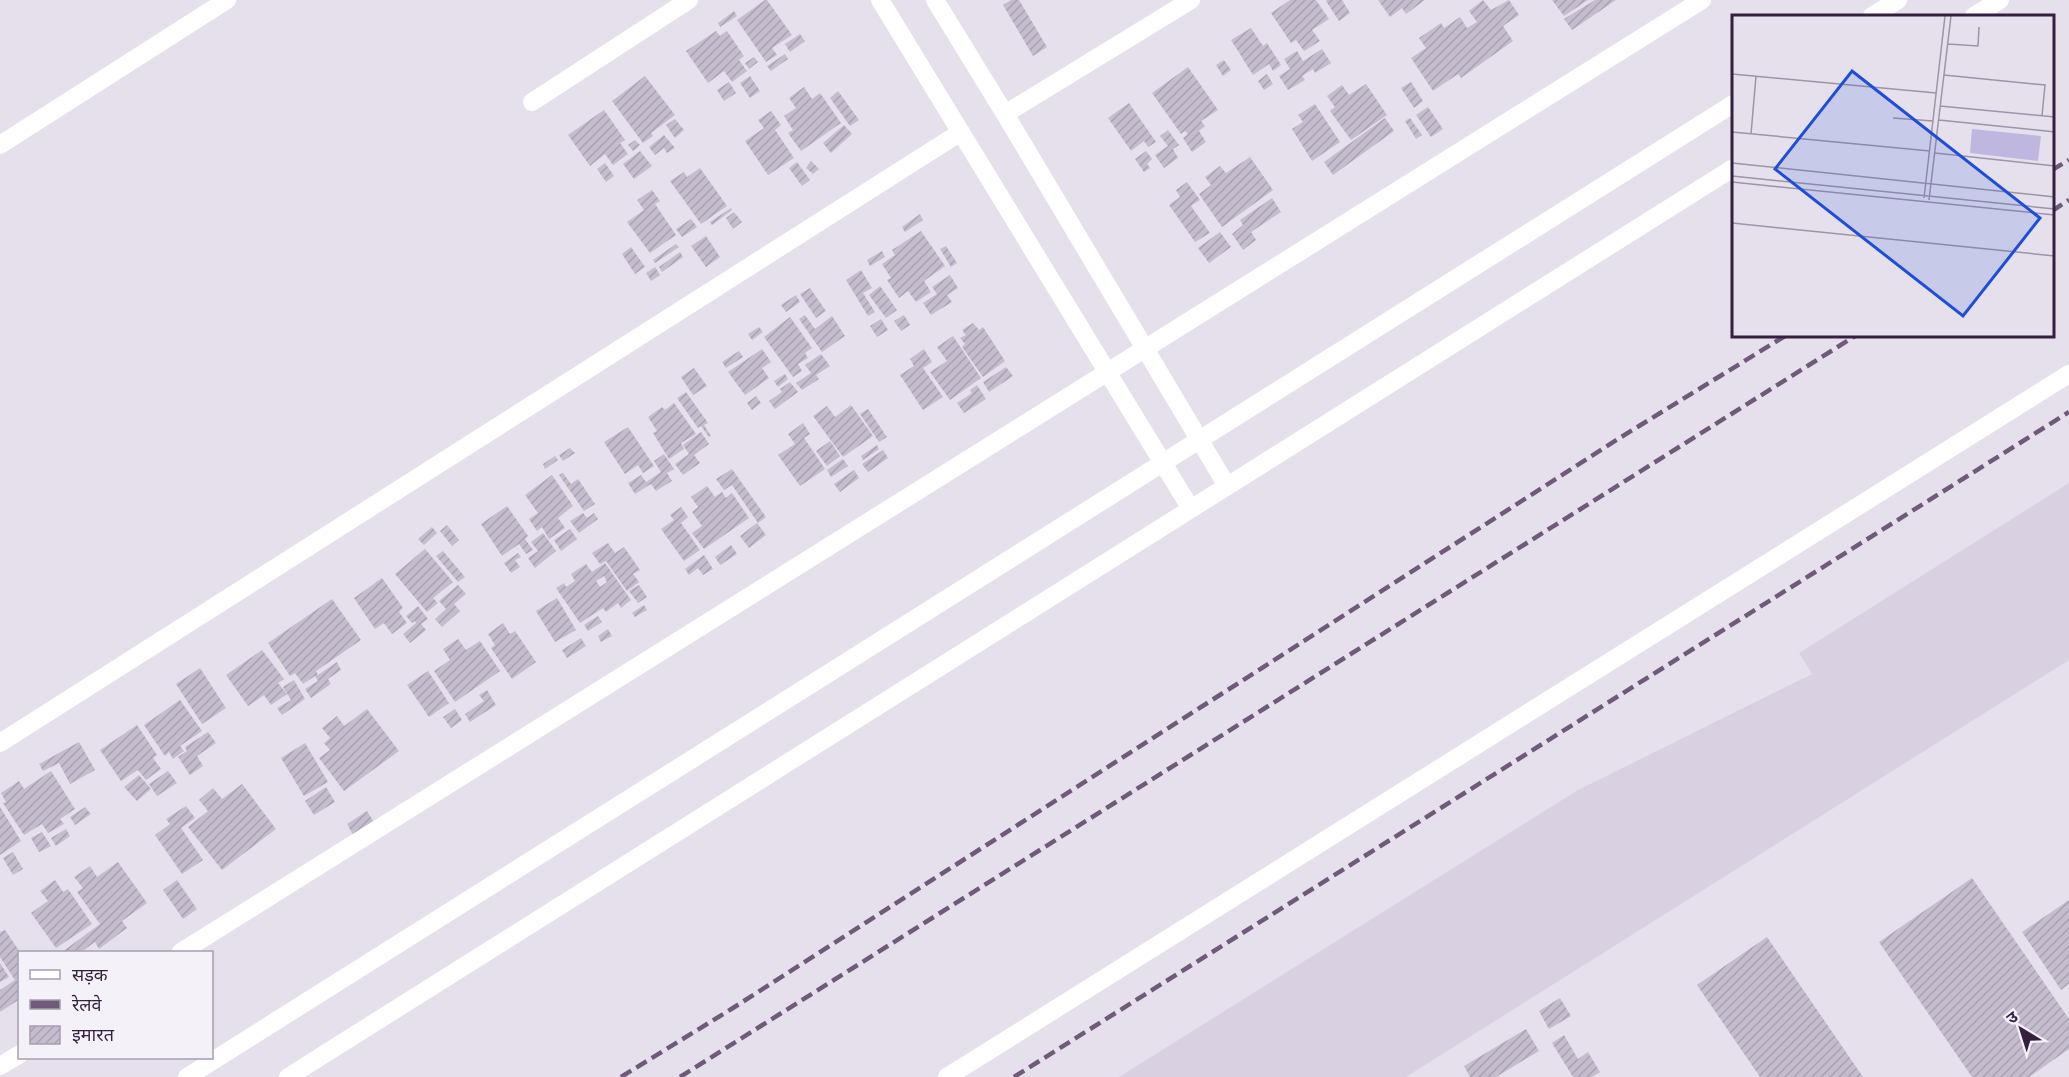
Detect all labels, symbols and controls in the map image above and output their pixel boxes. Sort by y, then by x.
inset map [1732,15,2054,338]
legend [18,951,213,1059]
text: सड़क [72,965,109,986]
text: रेलवे [71,994,103,1016]
north arrow [1991,999,2051,1059]
text: उ [2003,1008,2023,1029]
text: इमारत [72,1025,115,1046]

